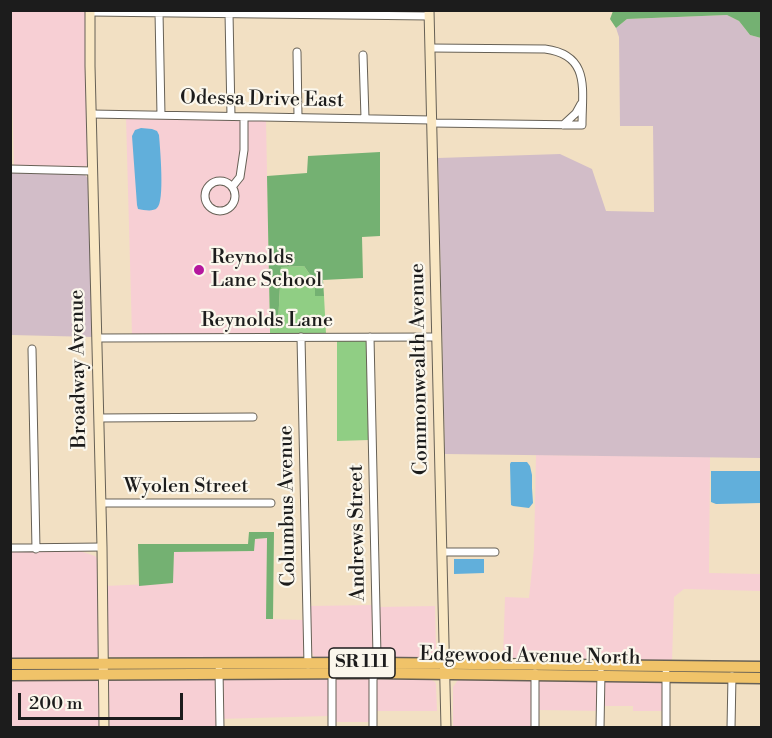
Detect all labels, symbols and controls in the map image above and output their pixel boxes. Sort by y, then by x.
street label: Odessa Drive East [180,87,344,113]
place label: Reynolds Lane School [211,246,322,293]
marker: Reynolds Lane School [192,263,206,277]
street label: Commonwealth Avenue [406,263,434,475]
street label: Broadway Avenue [66,289,92,449]
street label: Reynolds Lane [201,309,333,333]
street label: Columbus Avenue [275,425,301,587]
street label: Andrews Street [345,464,371,602]
street label: Wyolen Street [124,475,248,499]
street label: Edgewood Avenue North [419,643,641,671]
road number: SR 111 [329,648,395,678]
scale bar [21,681,186,719]
text: 200 m [29,692,83,715]

